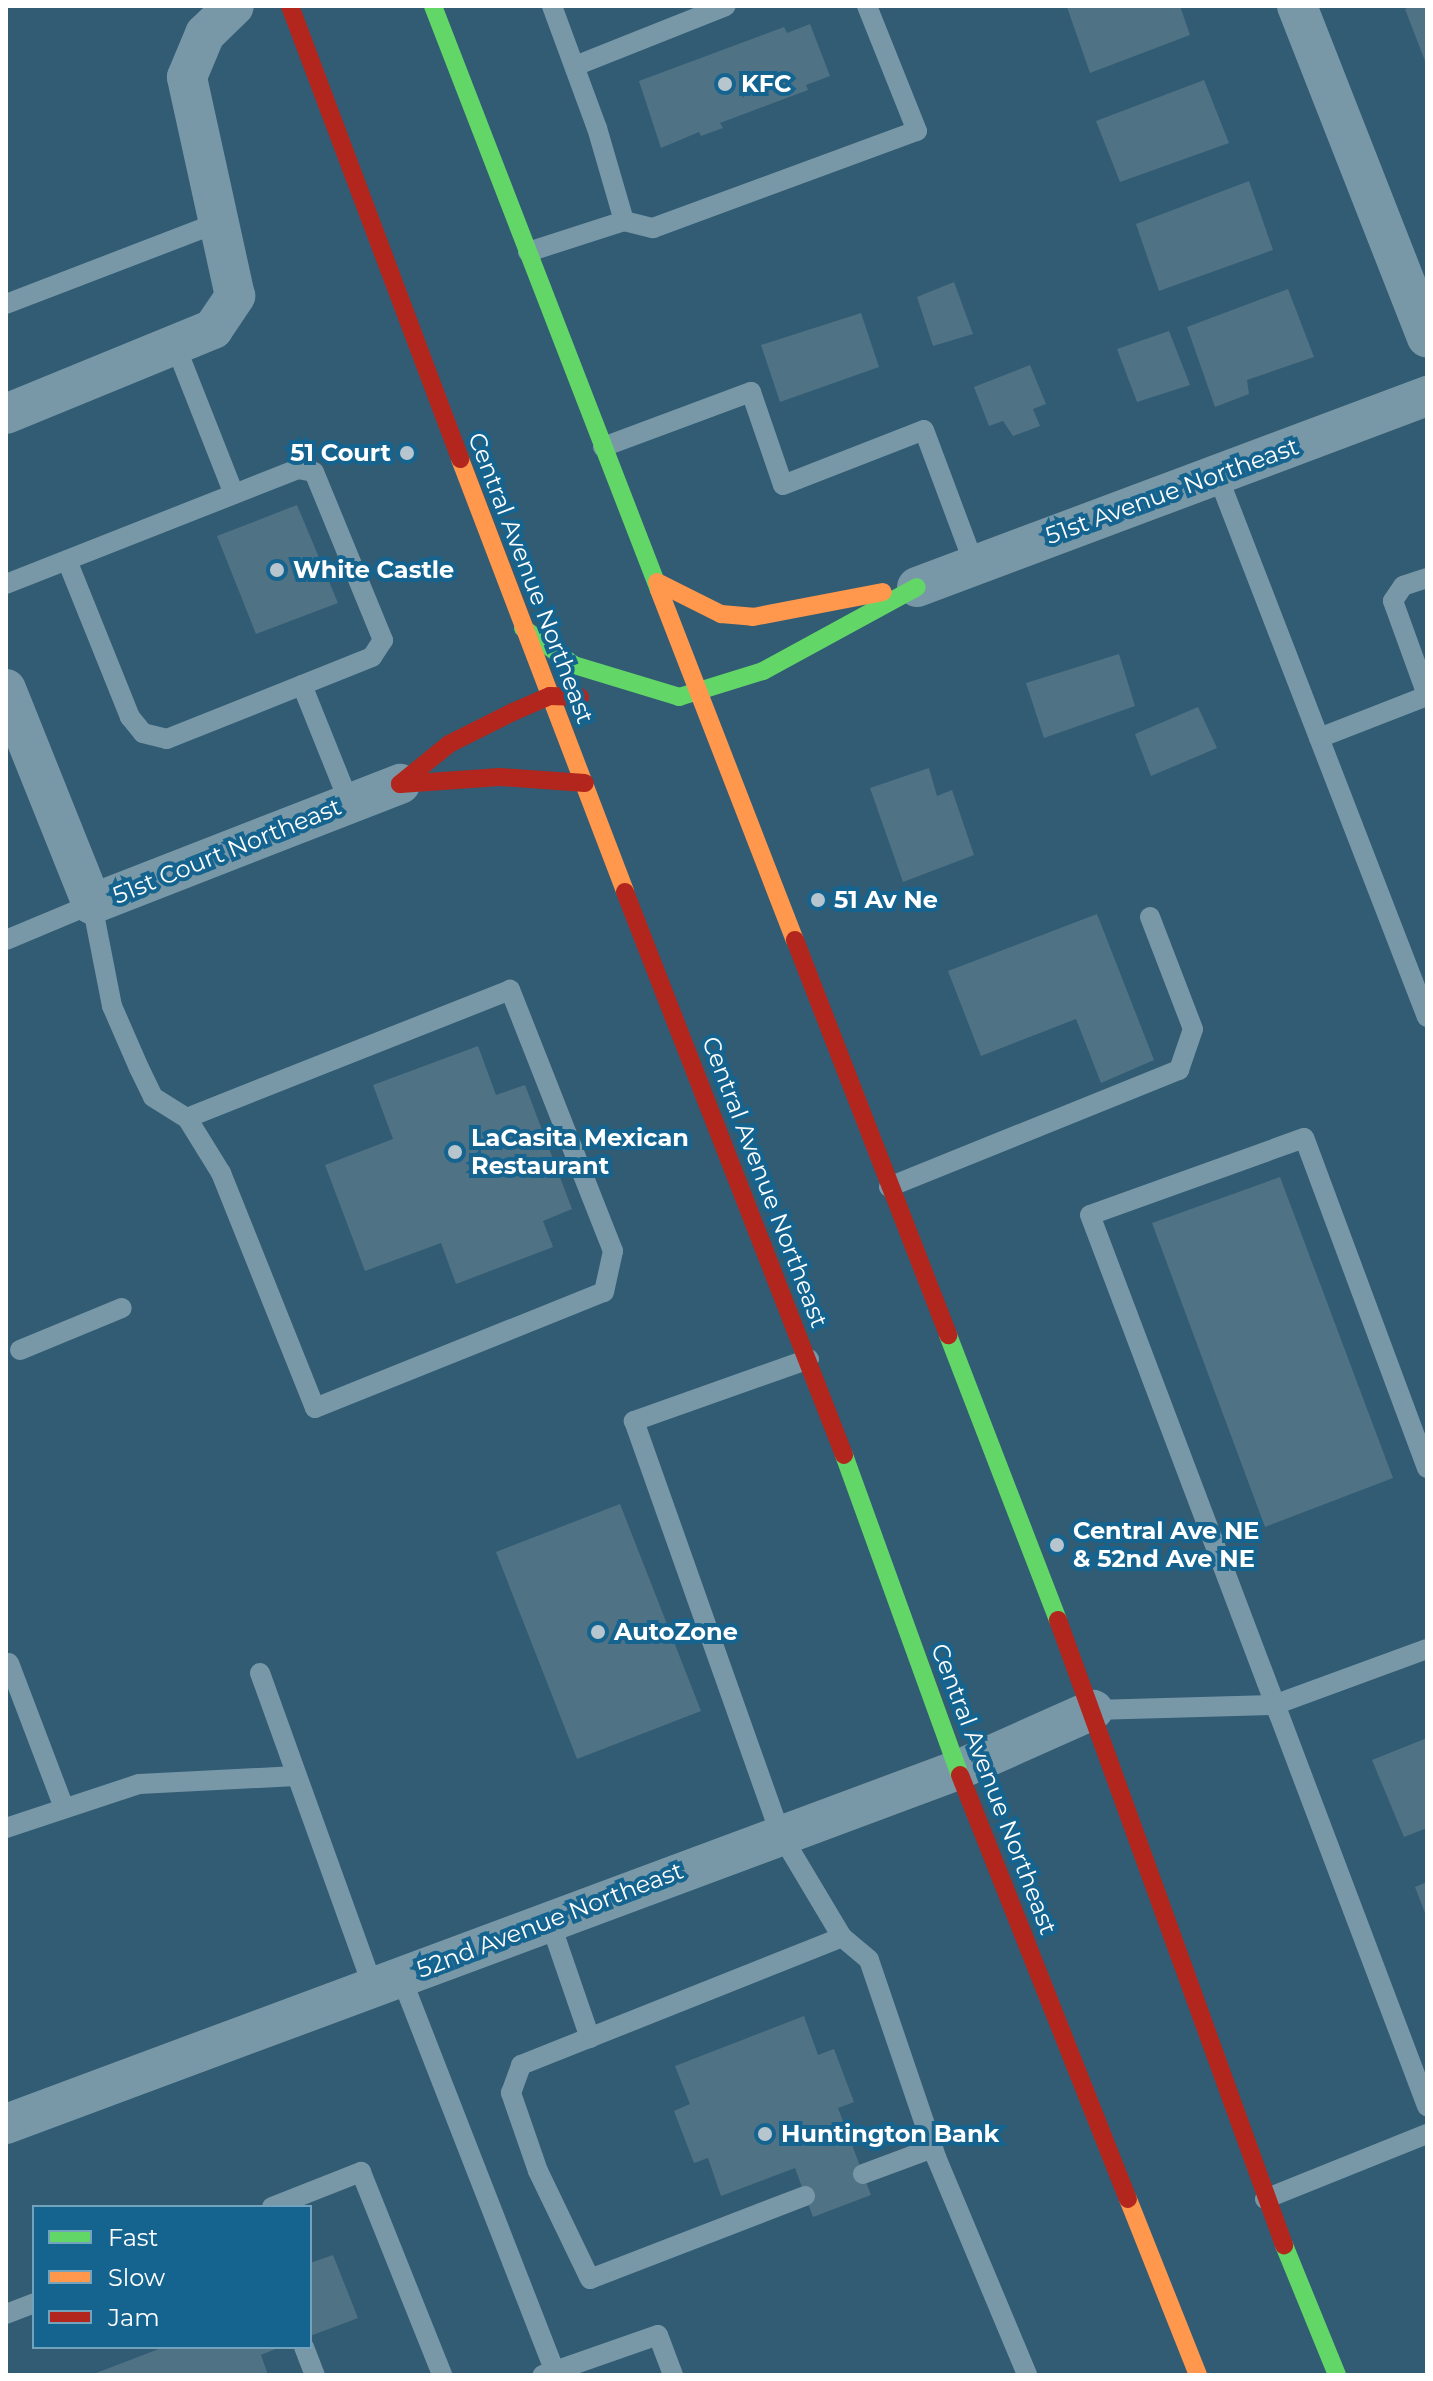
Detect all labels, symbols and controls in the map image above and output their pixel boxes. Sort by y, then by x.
place label: KFC [741,70,791,98]
marker: KFC [716,75,734,93]
street label: Central Avenue Northeast [462,428,600,728]
street label: 51st Avenue Northeast [1042,432,1302,550]
place label: 51 Court [290,439,391,467]
marker: 51 Court [398,444,416,462]
place label: White Castle [293,556,454,584]
marker: White Castle [268,561,286,579]
street label: 51st Court Northeast [109,792,345,910]
place label: 51 Av Ne [834,886,938,914]
marker: 51 Av Ne [809,891,827,909]
street label: Central Avenue Northeast [696,1032,834,1332]
place label: LaCasita Mexican Restaurant [471,1124,689,1180]
marker: LaCasita Mexican Restaurant [446,1143,464,1161]
place label: Central Ave NE & 52nd Ave NE [1073,1517,1259,1573]
marker: Central Ave NE & 52nd Ave NE [1048,1536,1066,1554]
place label: AutoZone [614,1618,738,1646]
marker: AutoZone [589,1623,607,1641]
street label: Central Avenue Northeast [925,1639,1063,1939]
street label: 52nd Avenue Northeast [413,1856,687,1984]
place label: Huntington Bank [781,2120,999,2148]
marker: Huntington Bank [756,2125,774,2143]
legend [32,2205,312,2349]
text: Fast [108,2223,158,2252]
text: Slow [108,2263,165,2292]
text: Jam [108,2303,160,2332]

